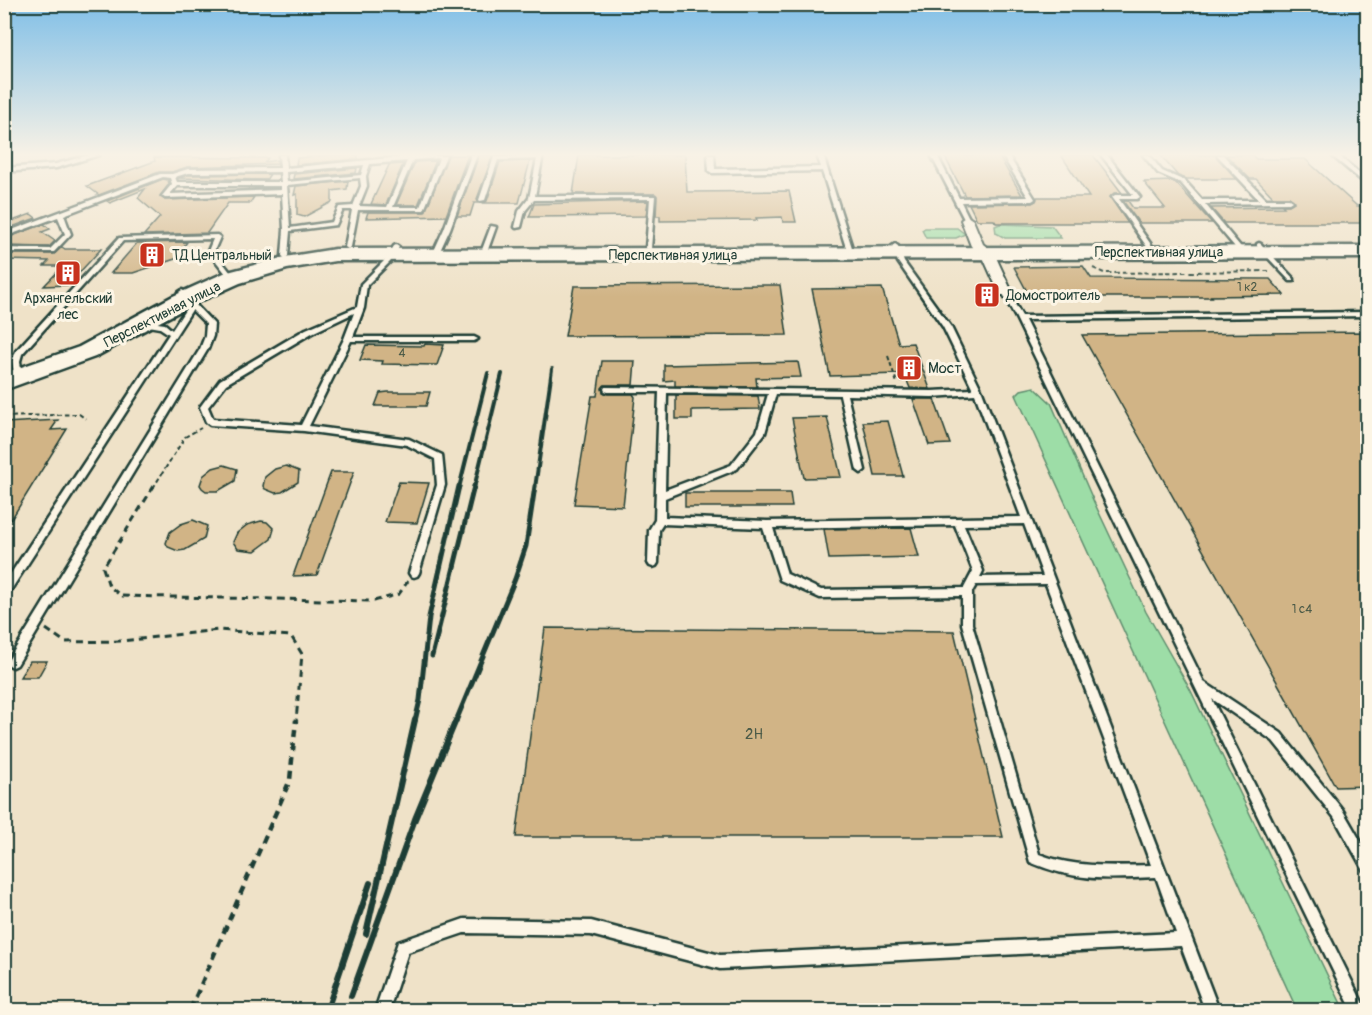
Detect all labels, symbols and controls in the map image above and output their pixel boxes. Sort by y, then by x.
building icon: ТД Центральный [137,240,167,270]
street label: Перспективная улица [1095,244,1223,261]
place label: ТД Центральный [172,247,272,264]
street label: Перспективная улица [609,247,737,264]
building icon: Архангельский лес [53,258,83,288]
street label: Перспективная улица [101,278,223,351]
building icon: Домостроитель [972,280,1002,310]
house number: 1 к2 [1237,280,1257,295]
place label: Домостроитель [1005,287,1101,304]
place label: Архангельский лес [24,290,112,323]
house number: 4 [399,346,406,361]
building icon: Мост [894,353,924,383]
place label: Мост [928,359,962,378]
house number: 1 с4 [1292,602,1312,617]
house number: 2Н [745,725,763,744]

